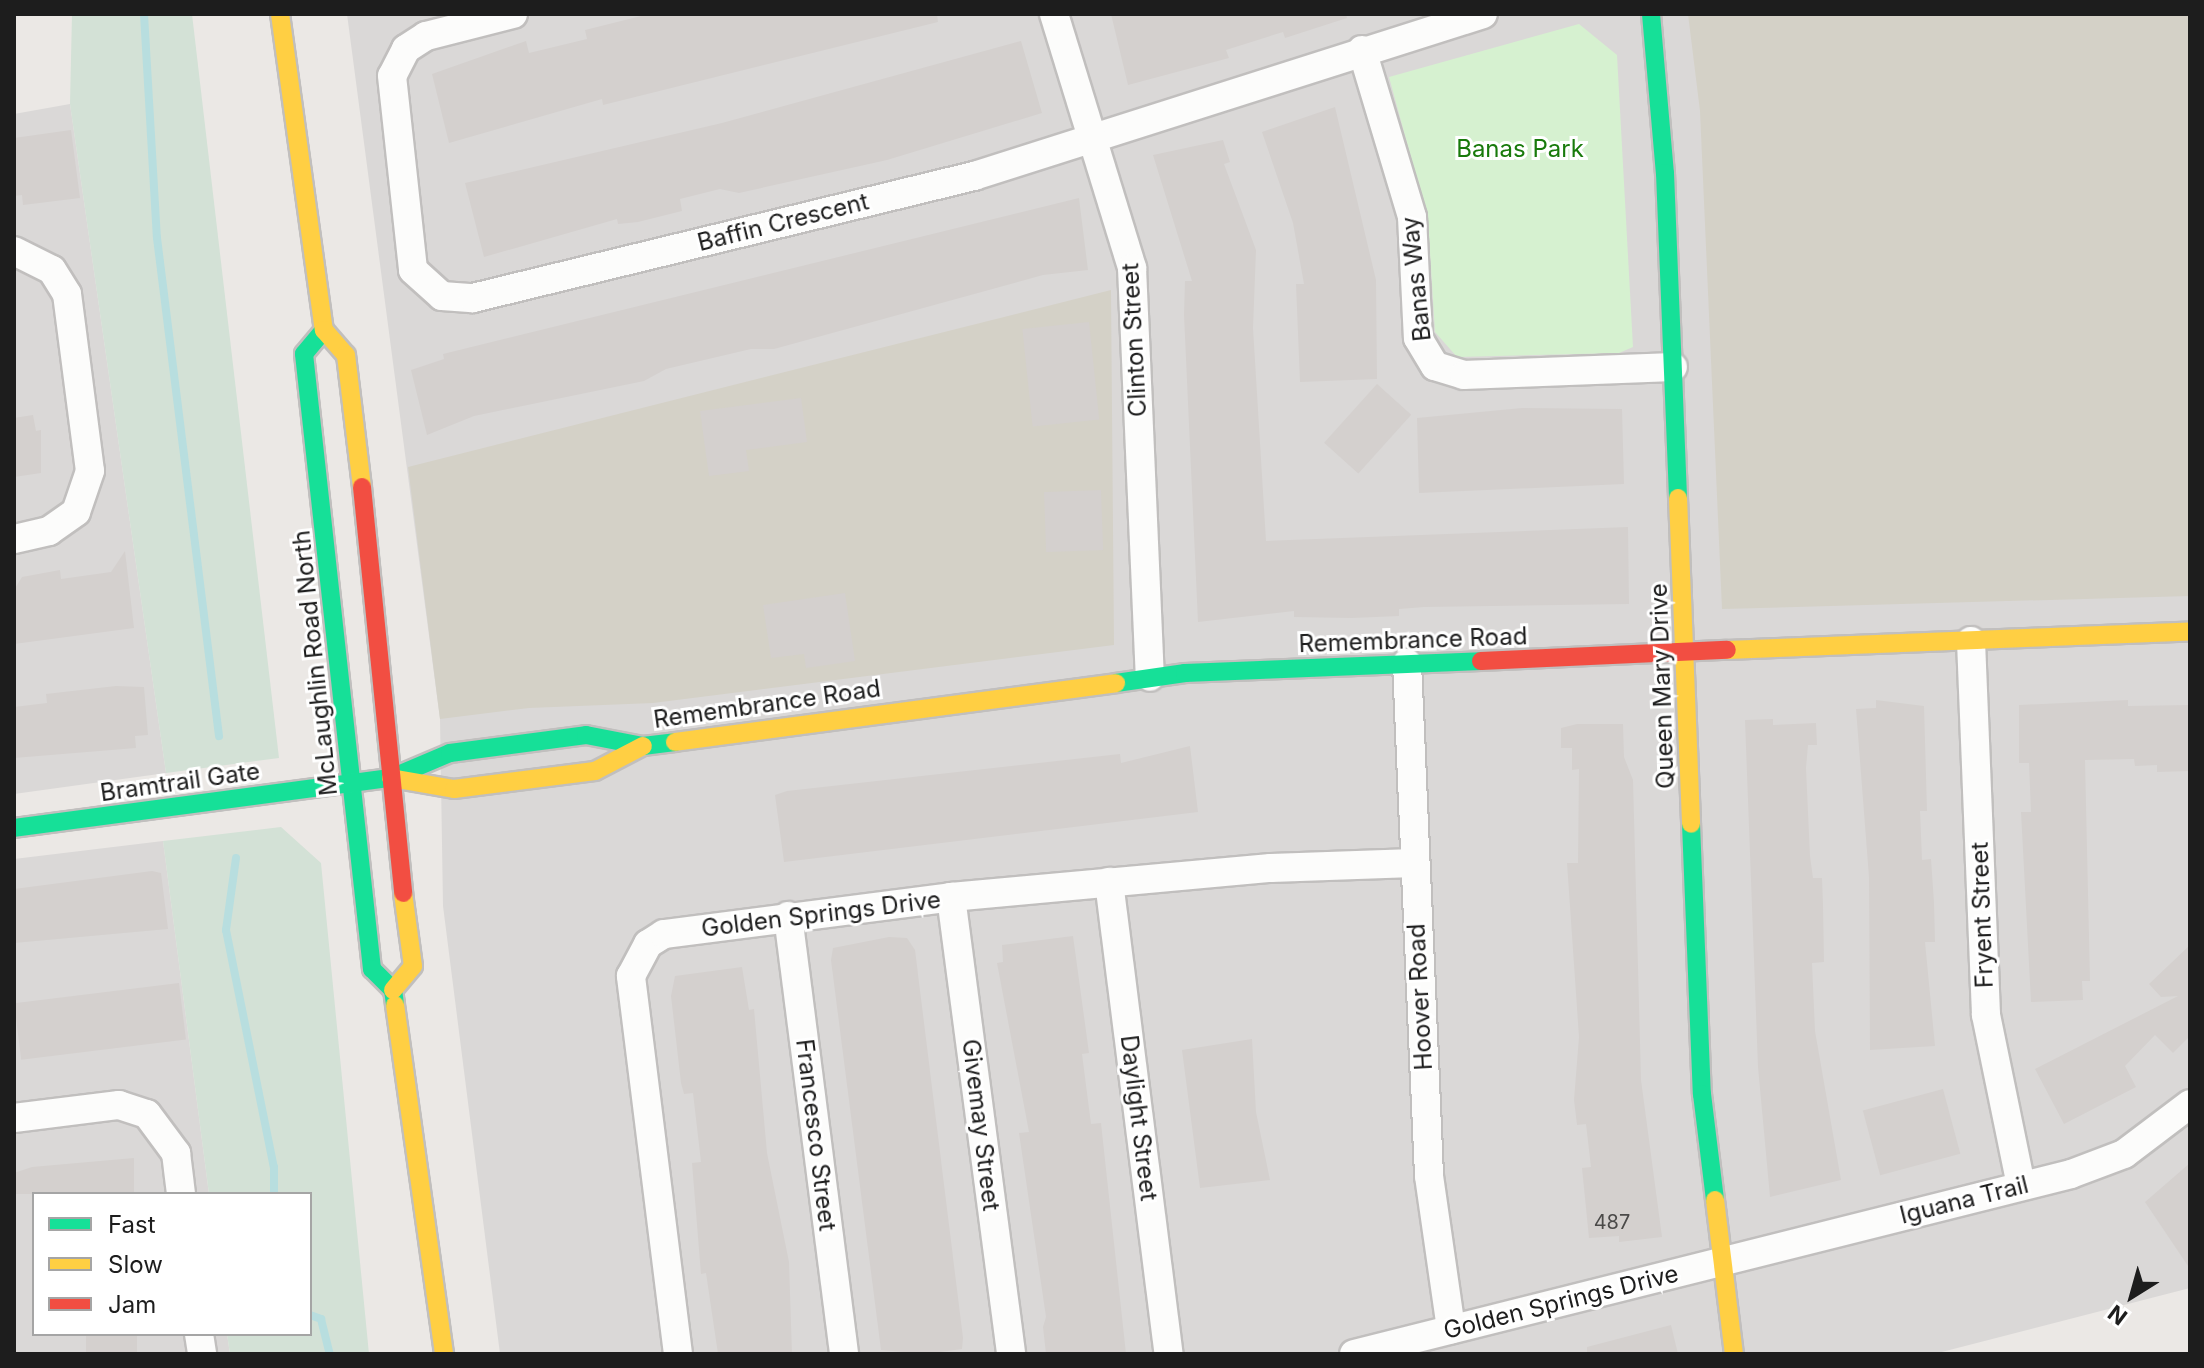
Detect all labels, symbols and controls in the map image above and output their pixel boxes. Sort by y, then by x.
park label: Banas Park [1456,135,1584,163]
street label: Baffin Crescent [694,187,872,257]
street label: Banas Way [1395,215,1437,343]
street label: Clinton Street [1116,262,1152,418]
street label: McLaughlin Road North [287,529,343,797]
street label: Queen Mary Drive [1644,583,1680,789]
street label: Remembrance Road [1298,622,1528,658]
street label: Remembrance Road [652,674,882,734]
street label: Bramtrail Gate [98,757,262,807]
street label: Fryent Street [1965,841,1999,989]
street label: Golden Springs Drive [700,885,942,943]
street label: Hoover Road [1402,923,1438,1071]
street label: Daylight Street [1115,1033,1163,1203]
street label: Francesco Street [790,1037,842,1233]
street label: Givemay Street [956,1037,1006,1213]
street label: Iguana Trail [1897,1170,2031,1230]
legend [32,1192,312,1336]
text: Fast [108,1210,156,1239]
house number: 487 [1594,1210,1630,1234]
text: Slow [108,1250,163,1279]
north arrow [2092,1256,2172,1336]
street label: Golden Springs Drive [1441,1259,1681,1345]
text: Jam [108,1290,156,1319]
text: N [2103,1300,2132,1331]

